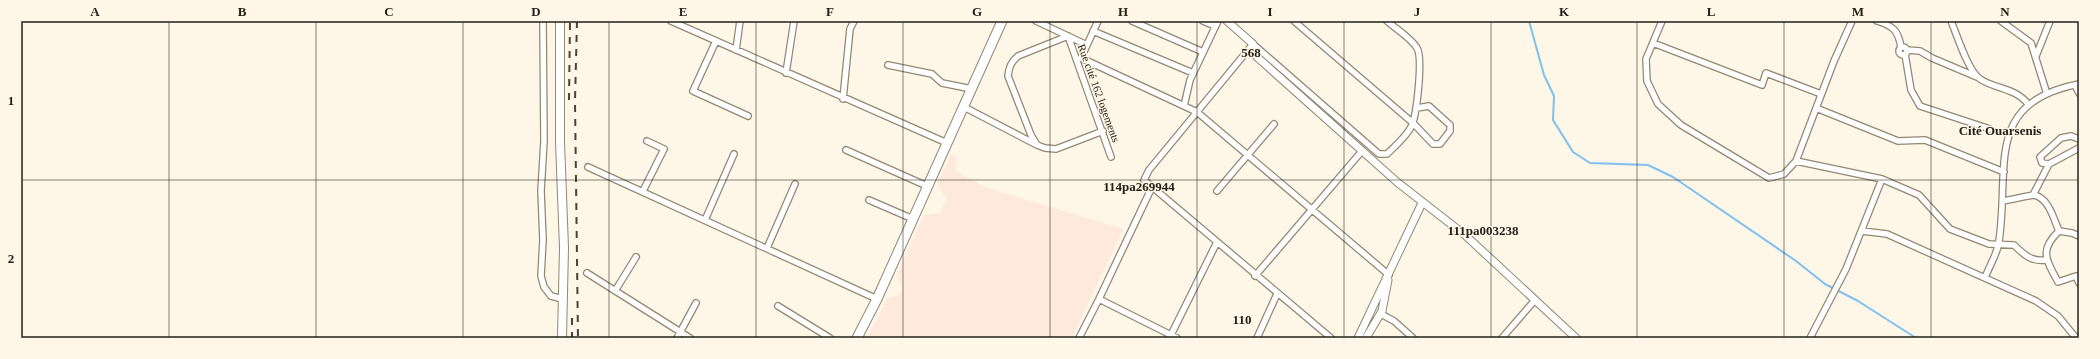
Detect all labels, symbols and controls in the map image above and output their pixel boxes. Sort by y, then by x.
text: A [90,4,100,19]
text: B [238,4,247,19]
text: C [384,4,394,19]
text: D [531,4,541,19]
text: E [679,4,687,19]
text: F [826,4,834,19]
text: G [972,4,982,19]
text: H [1118,4,1128,19]
text: I [1267,4,1273,19]
text: J [1414,4,1421,19]
text: K [1559,4,1570,19]
text: L [1707,4,1716,19]
text: M [1852,4,1864,19]
text: N [2000,4,2010,19]
street label: Rue cité 162 logements [1076,42,1122,144]
district label: 568 [1241,45,1261,60]
text: 1 [8,93,14,108]
district label: Cité Ouarsenis [1959,123,2041,138]
district label: 114pa269944 [1103,179,1175,194]
district label: 111pa003238 [1448,223,1519,238]
text: 2 [8,251,14,266]
district label: 110 [1233,312,1251,327]

